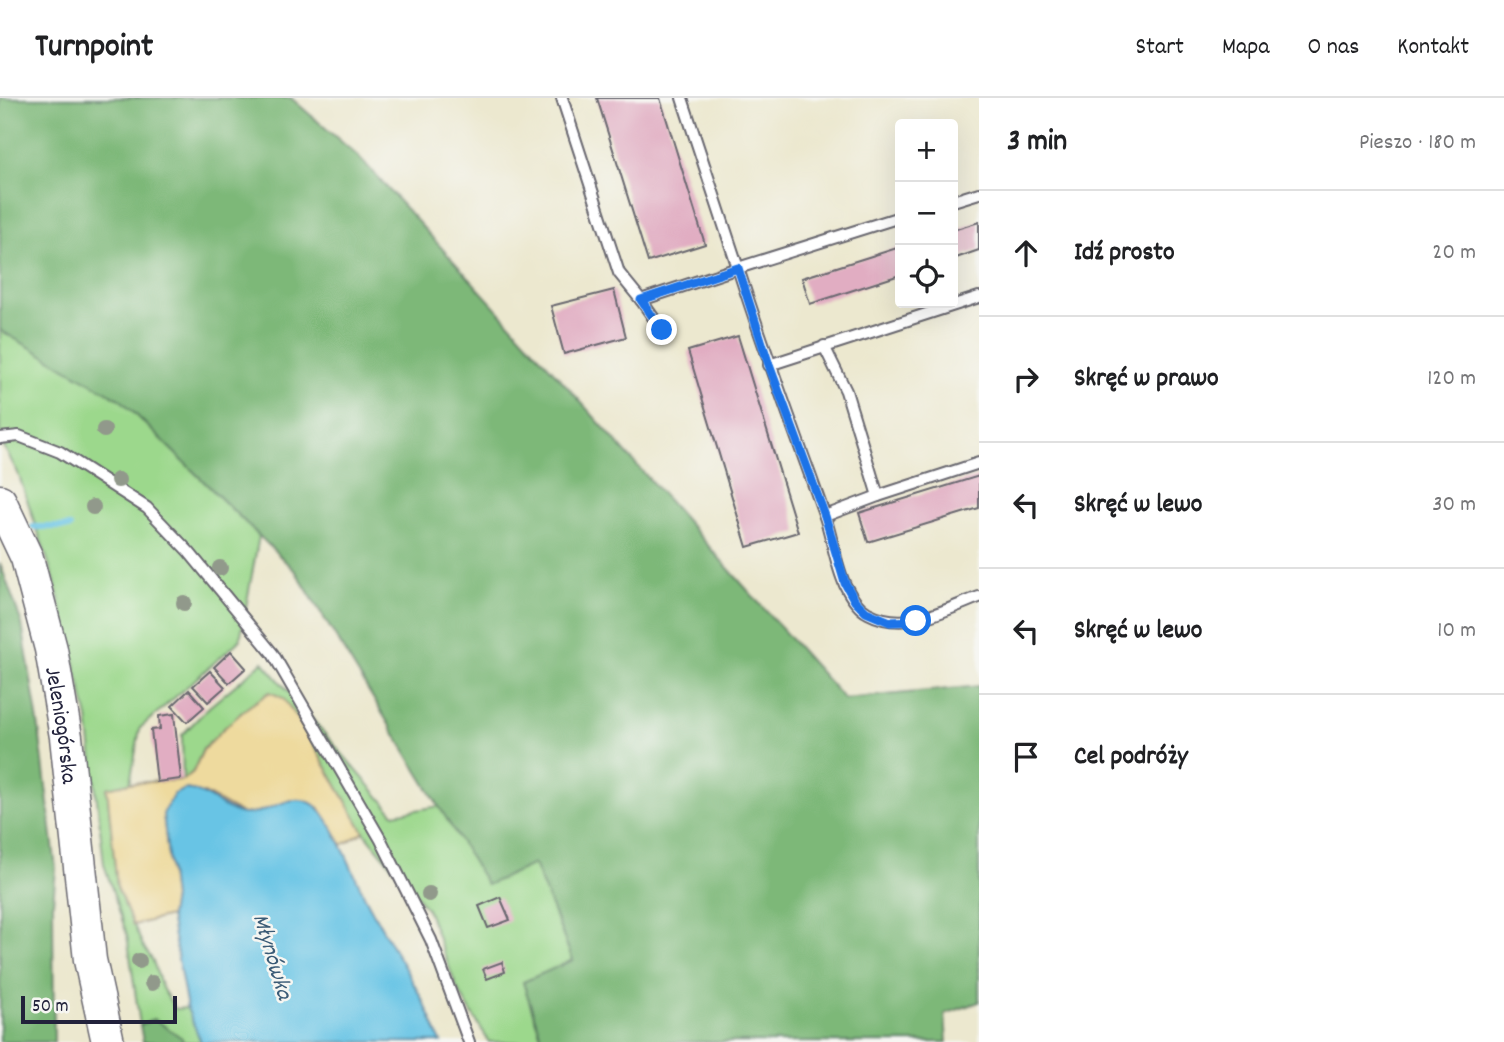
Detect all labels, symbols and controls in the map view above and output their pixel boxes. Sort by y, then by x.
text: Turnpoint [35,25,153,72]
text: Start [1135,31,1184,65]
text: Mapa [1222,31,1270,65]
text: O nas [1308,31,1359,65]
text: Kontakt [1397,31,1469,65]
map controls [895,119,958,308]
button: + [895,119,958,182]
text: 3 min [1007,122,1067,165]
text: Pieszo · 180 m [1359,127,1476,160]
button: − [895,182,958,245]
icon: ahead [1007,234,1045,272]
text: Idź prosto [1074,235,1175,272]
text: 20 m [1432,237,1476,270]
button: locate [895,245,958,308]
route end [646,314,677,345]
icon: right [1007,360,1045,398]
text: Skręć w prawo [1074,361,1218,398]
text: 120 m [1427,363,1476,396]
icon: left [1007,486,1045,524]
text: Skręć w lewo [1074,487,1202,524]
text: 30 m [1432,489,1476,522]
route start [900,605,931,636]
icon: left [1007,612,1045,650]
text: Skręć w lewo [1074,613,1202,650]
text: 10 m [1437,615,1476,648]
street label: Jeleniogórska [34,664,84,787]
icon: arrive [1007,738,1045,776]
text: Cel podróży [1074,739,1188,776]
water label: Młynówka [242,910,301,1006]
scale bar [21,993,177,1025]
text: 50 m [32,994,69,1021]

